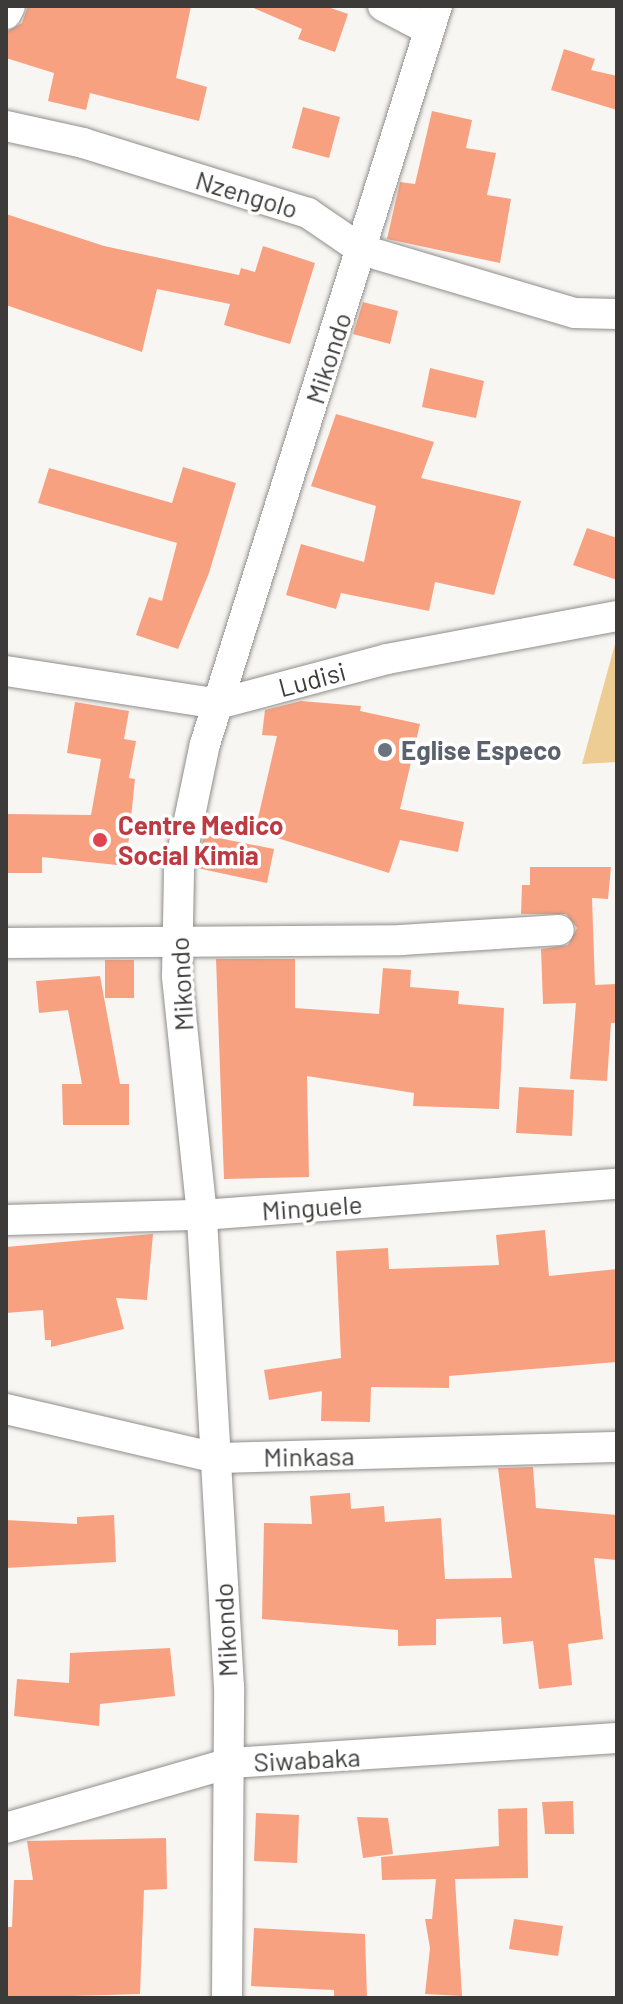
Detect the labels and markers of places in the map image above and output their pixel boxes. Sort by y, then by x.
place label: Eglise Especo [401,734,561,766]
marker: Eglise Especo [376,741,394,759]
place label: Centre Medico Social Kimia [118,809,284,870]
marker: Centre Medico Social Kimia [89,829,111,851]

